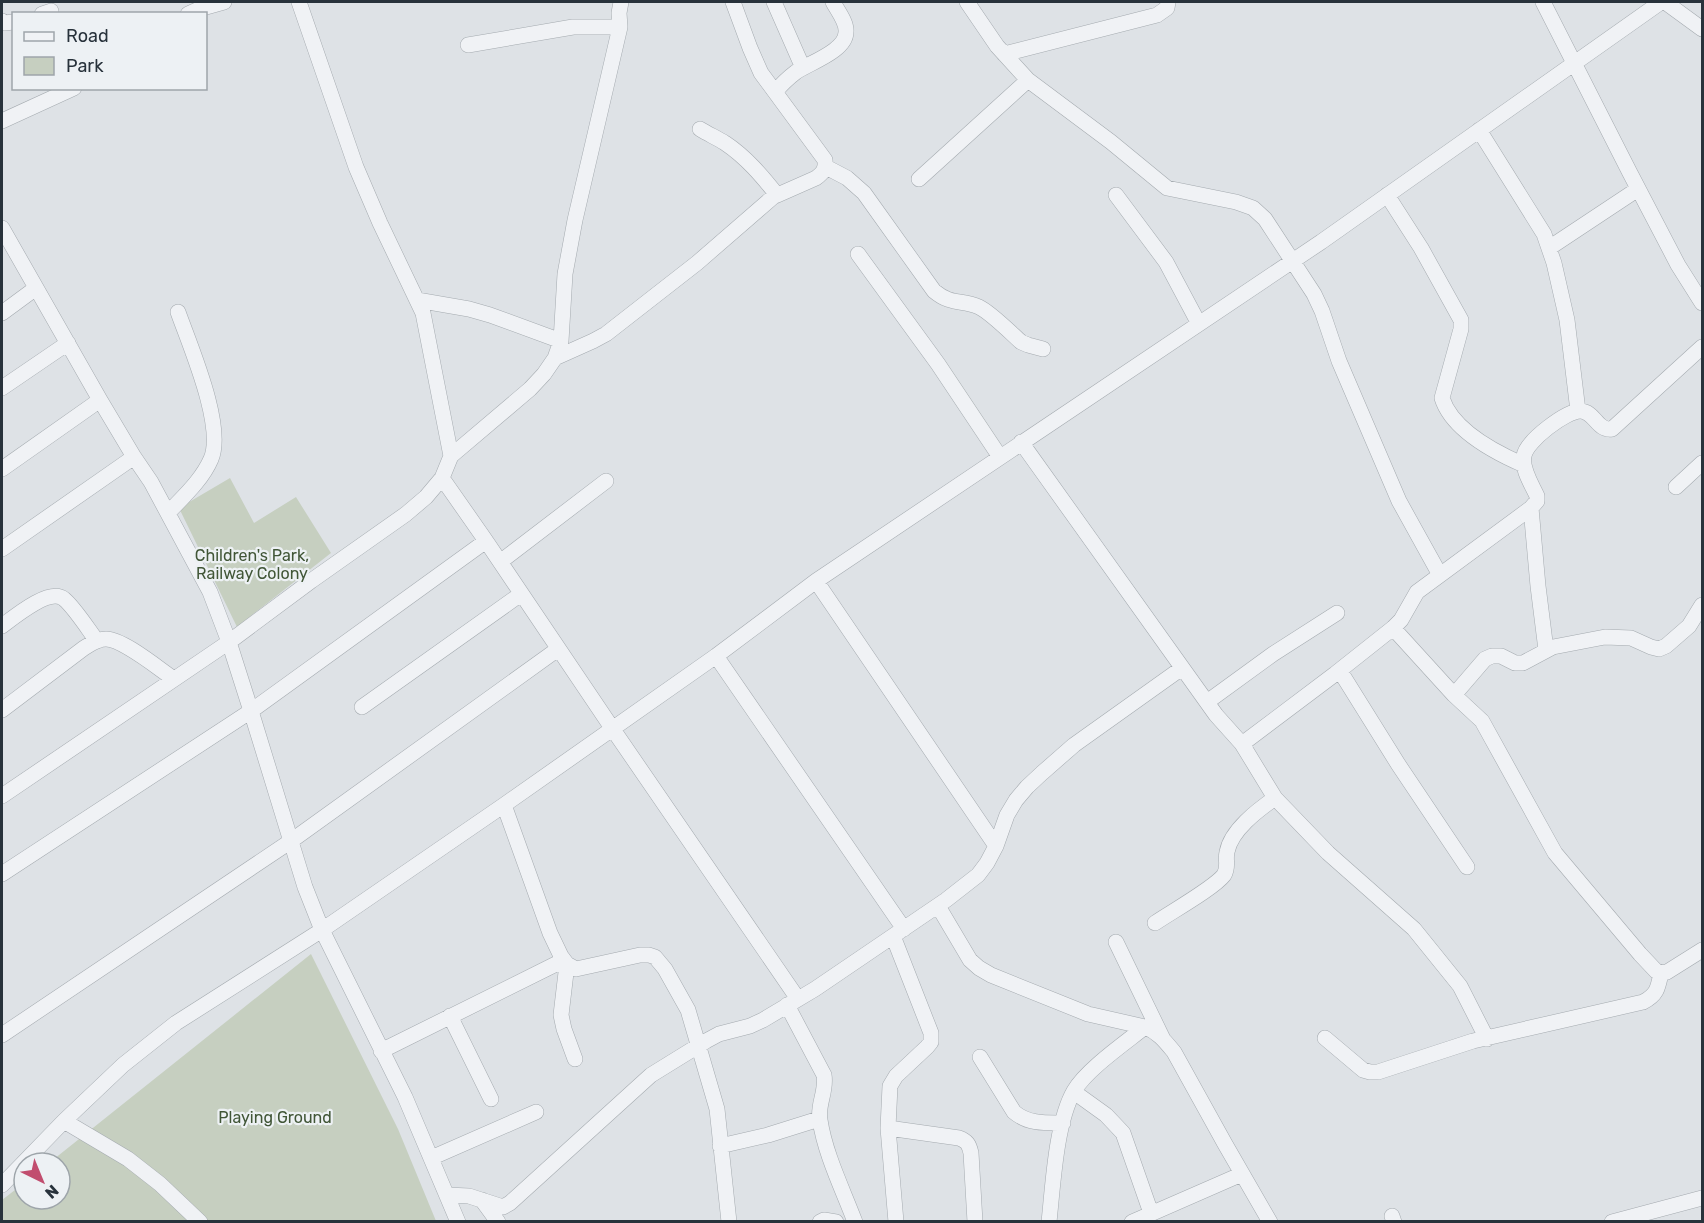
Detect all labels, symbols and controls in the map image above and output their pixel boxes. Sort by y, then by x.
legend [12,12,207,90]
text: Road [66,25,109,47]
text: Park [66,55,104,77]
park label: Children's Park, Railway Colony [195,546,309,583]
park label: Playing Ground [218,1108,332,1127]
north arrow [12,1151,72,1211]
text: N [41,1181,63,1202]

